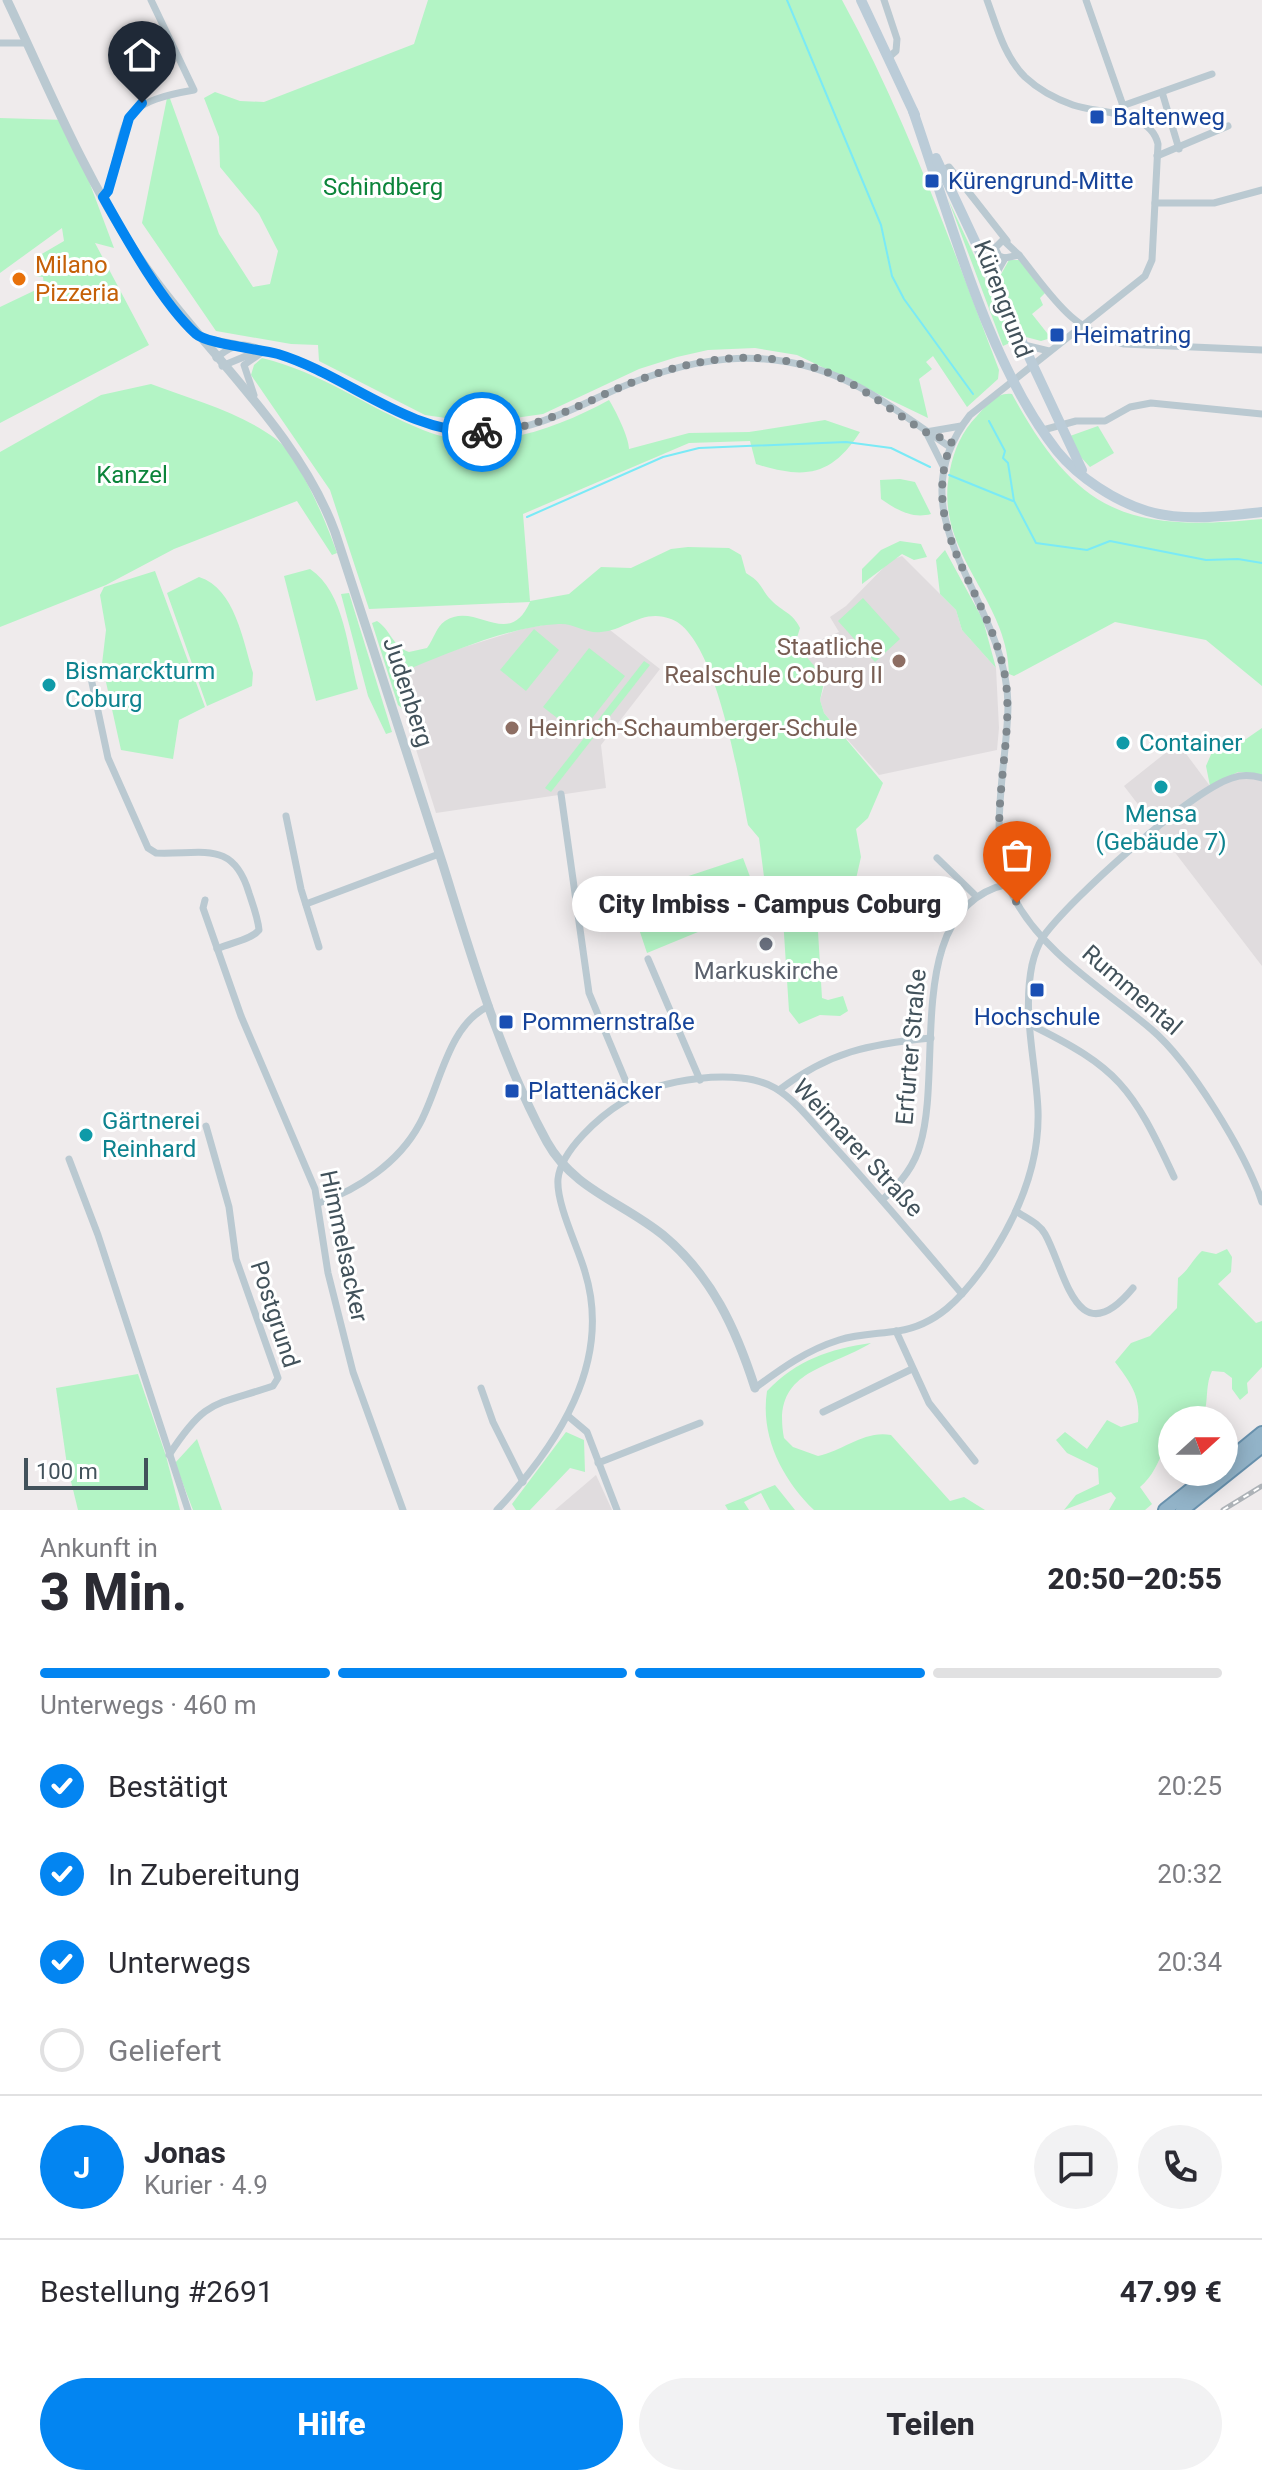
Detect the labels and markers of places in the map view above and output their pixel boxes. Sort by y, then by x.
pin [108,21,176,103]
place label: Baltenweg [1113,103,1225,131]
marker: Baltenweg [1088,108,1106,126]
place label: Kürengrund-Mitte [948,167,1133,195]
marker: Kürengrund-Mitte [923,172,941,190]
place label: Milano Pizzeria [35,251,119,307]
marker: Milano Pizzeria [10,270,28,288]
place label: Heimatring [1073,321,1191,349]
marker: Heimatring [1048,326,1066,344]
place label: Staatliche Realschule Coburg II [664,633,883,689]
marker: Staatliche Realschule Coburg II [890,652,908,670]
place label: Bismarckturm Coburg [65,657,215,713]
marker: Bismarckturm Coburg [40,676,58,694]
place label: Heinrich-Schaumberger-Schule [528,714,858,742]
marker: Heinrich-Schaumberger-Schule [503,719,521,737]
place label: Container [1139,729,1242,757]
marker: Container [1114,734,1132,752]
marker: Mensa (Gebäude 7) [1152,778,1170,796]
place label: Mensa (Gebäude 7) [1095,800,1227,856]
pin [983,821,1051,903]
callout: City Imbiss - Campus Coburg [573,875,969,931]
marker: Markuskirche [757,935,775,953]
place label: Markuskirche [694,957,838,985]
marker: Hochschule [1028,981,1046,999]
place label: Hochschule [974,1003,1100,1031]
place label: Pommernstraße [522,1008,695,1036]
marker: Pommernstraße [497,1013,515,1031]
place label: Plattenäcker [528,1077,662,1105]
marker: Plattenäcker [503,1082,521,1100]
place label: Gärtnerei Reinhard [102,1107,200,1163]
marker: Gärtnerei Reinhard [77,1126,95,1144]

